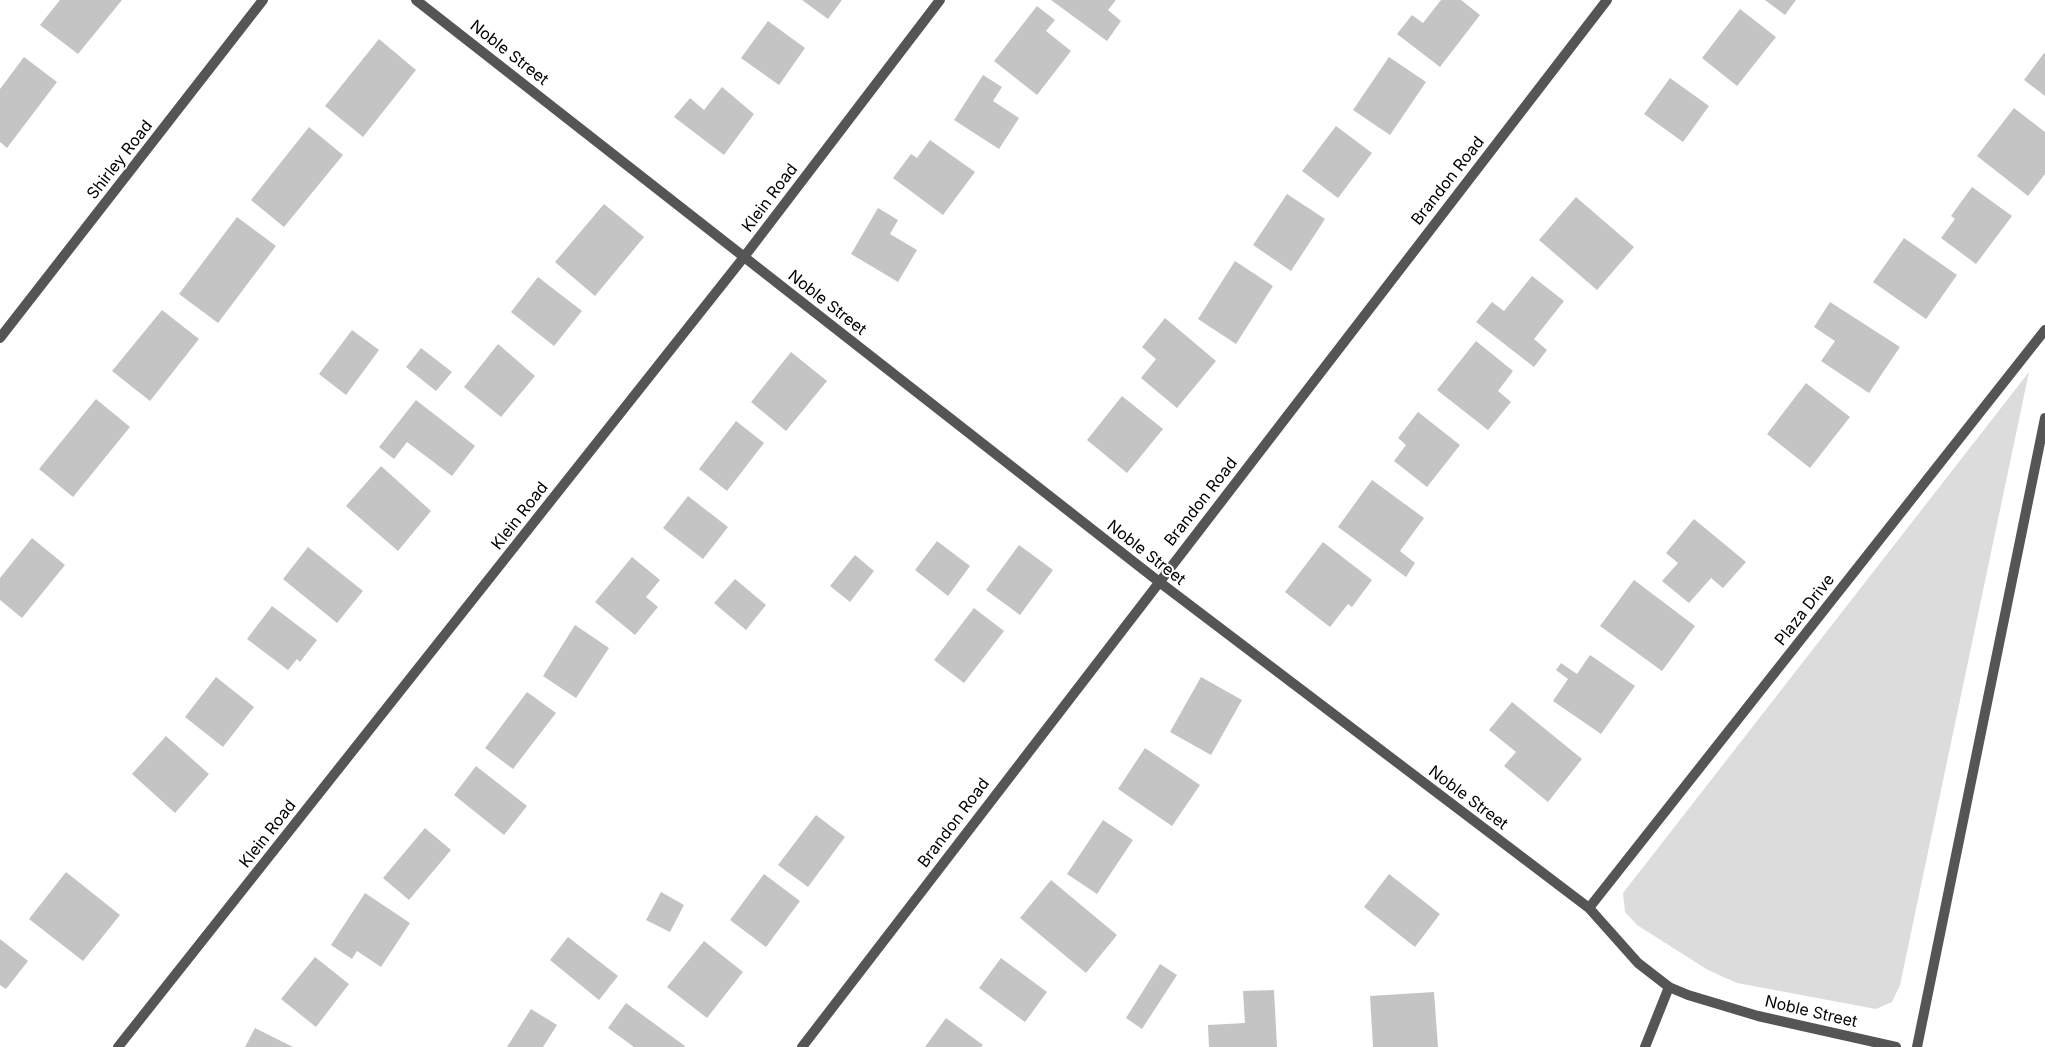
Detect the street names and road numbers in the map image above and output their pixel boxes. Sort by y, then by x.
street label: Noble Street [466,16,552,90]
street label: Shirley Road [83,117,157,203]
street label: Brandon Road [1408,133,1488,229]
street label: Klein Road [738,160,802,236]
street label: Noble Street [784,266,870,340]
street label: Brandon Road [1161,454,1241,550]
street label: Klein Road [488,478,552,554]
street label: Noble Street [1103,516,1189,590]
street label: Plaza Drive [1771,571,1839,649]
street label: Noble Street [1425,762,1511,834]
street label: Brandon Road [914,775,994,871]
street label: Klein Road [236,796,300,872]
street label: Noble Street [1763,992,1859,1032]

